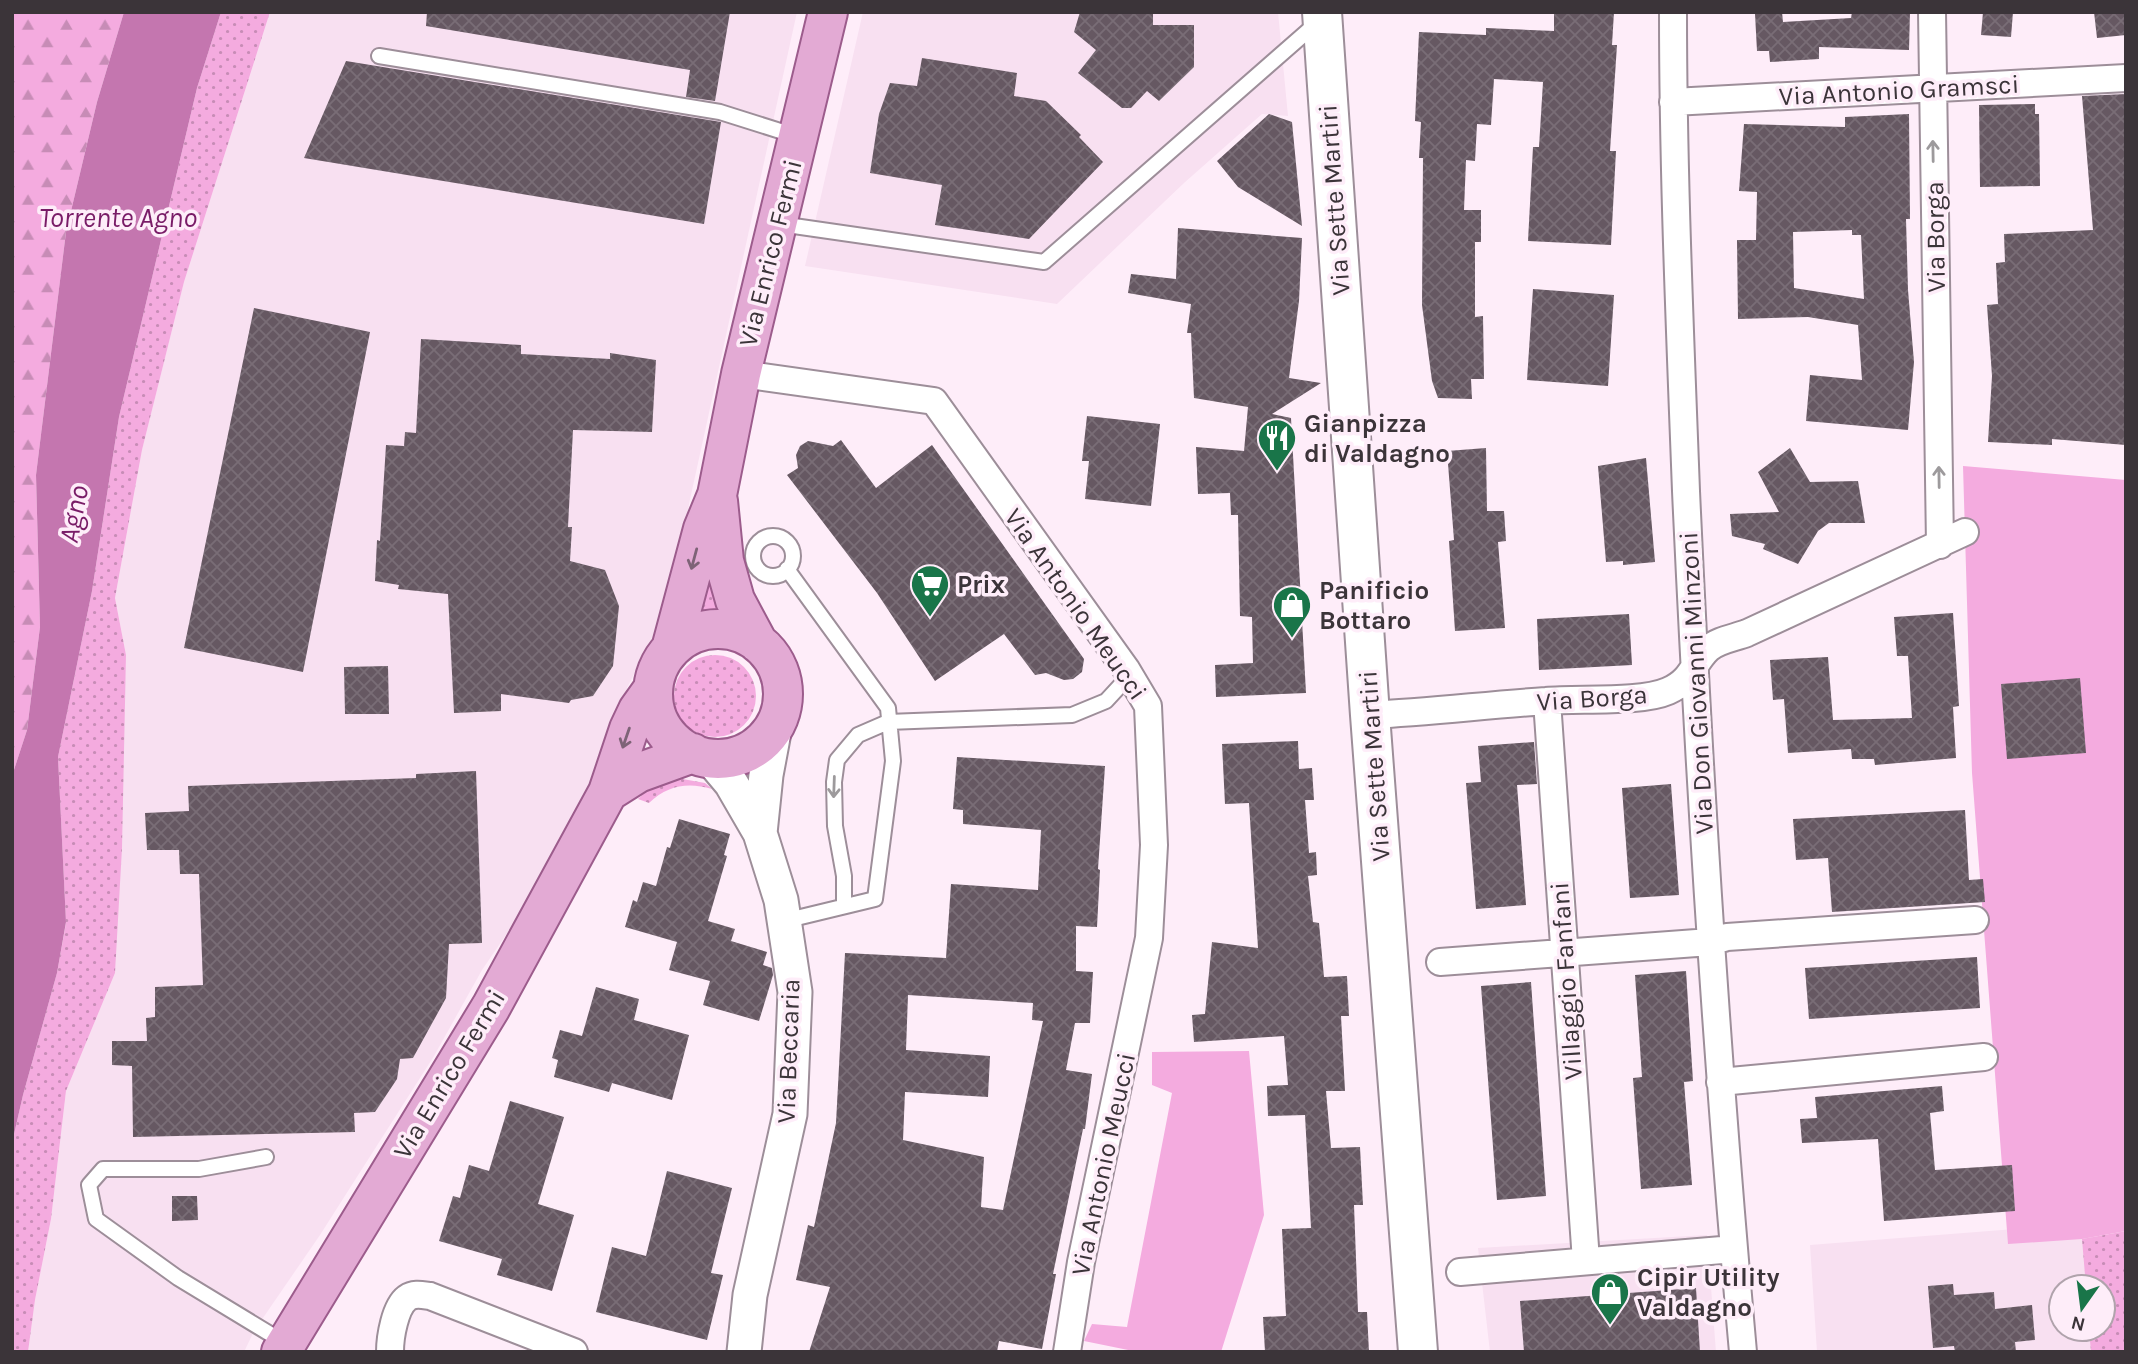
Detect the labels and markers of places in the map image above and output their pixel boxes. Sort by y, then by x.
place label: Gianpizza di Valdagno [1304,408,1450,469]
restaurant icon: Gianpizza di Valdagno [1256,417,1298,472]
supermarket icon: Prix [909,563,951,618]
place label: Prix [957,569,1005,600]
place label: Panificio Bottaro [1319,575,1429,636]
shop icon: Panificio Bottaro [1271,584,1313,639]
place label: Cipir Utility Valdagno [1637,1262,1780,1323]
shop icon: Cipir Utility Valdagno [1589,1271,1631,1326]

